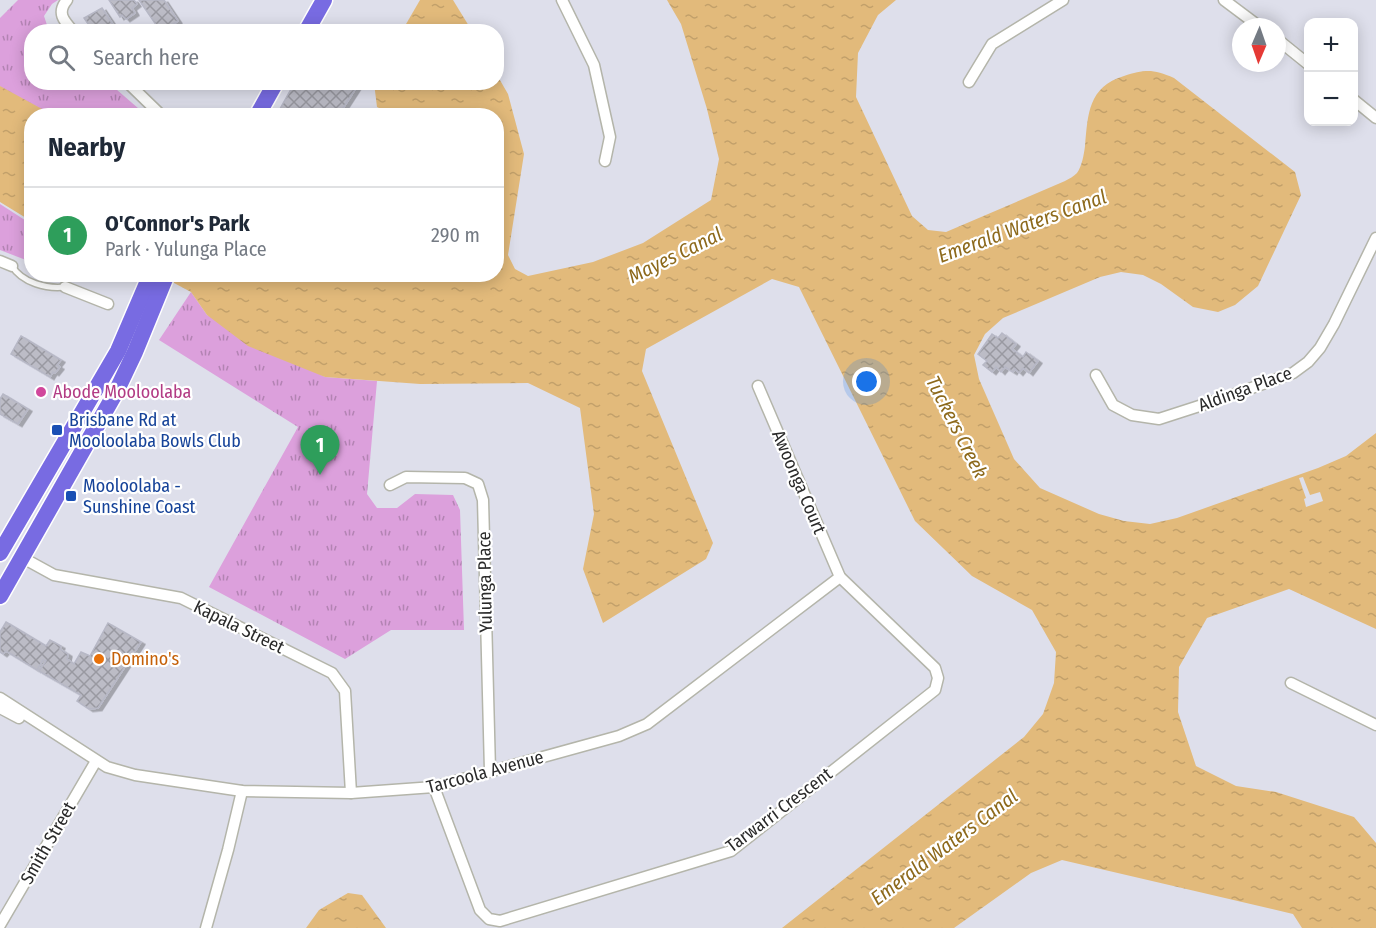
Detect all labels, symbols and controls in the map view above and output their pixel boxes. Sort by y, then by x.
north arrow [1232,18,1286,72]
map controls [1304,18,1358,126]
button: + [1304,18,1358,72]
search box [24,24,504,90]
icon: search [45,41,78,74]
text: Search here [93,44,199,71]
button: − [1304,72,1358,126]
text: Nearby [48,132,125,163]
water label: Emerald Waters Canal [934,184,1110,268]
text: O'Connor's Park [105,210,250,237]
water label: Mayes Canal [624,222,726,288]
text: 1 [63,223,72,247]
text: 290 m [431,223,480,247]
text: Park · Yulunga Place [105,237,267,261]
street label: Aldinga Place [1195,362,1295,416]
your location [852,367,881,396]
water label: Tuckers Creek [921,372,993,482]
place label: Abode Mooloolaba [53,381,192,403]
marker: Abode Mooloolaba [34,385,48,399]
place label: Brisbane Rd at Mooloolaba Bowls Club [69,409,241,452]
marker: Brisbane Rd at Mooloolaba Bowls Club [50,423,64,437]
pin: 1 [300,426,340,475]
street label: Awoonga Court [767,427,831,537]
place label: Mooloolaba - Sunshine Coast [83,475,196,518]
marker: Mooloolaba - Sunshine Coast [64,489,78,503]
street label: Yulunga Place [473,531,497,633]
street label: Kapala Street [190,596,288,658]
place label: Domino's [111,648,180,670]
marker: Domino's [92,652,106,666]
street label: Tarcoola Avenue [424,746,546,798]
street label: Tarwarri Crescent [722,763,836,857]
water label: Emerald Waters Canal [866,784,1022,910]
street label: Smith Street [16,798,80,888]

